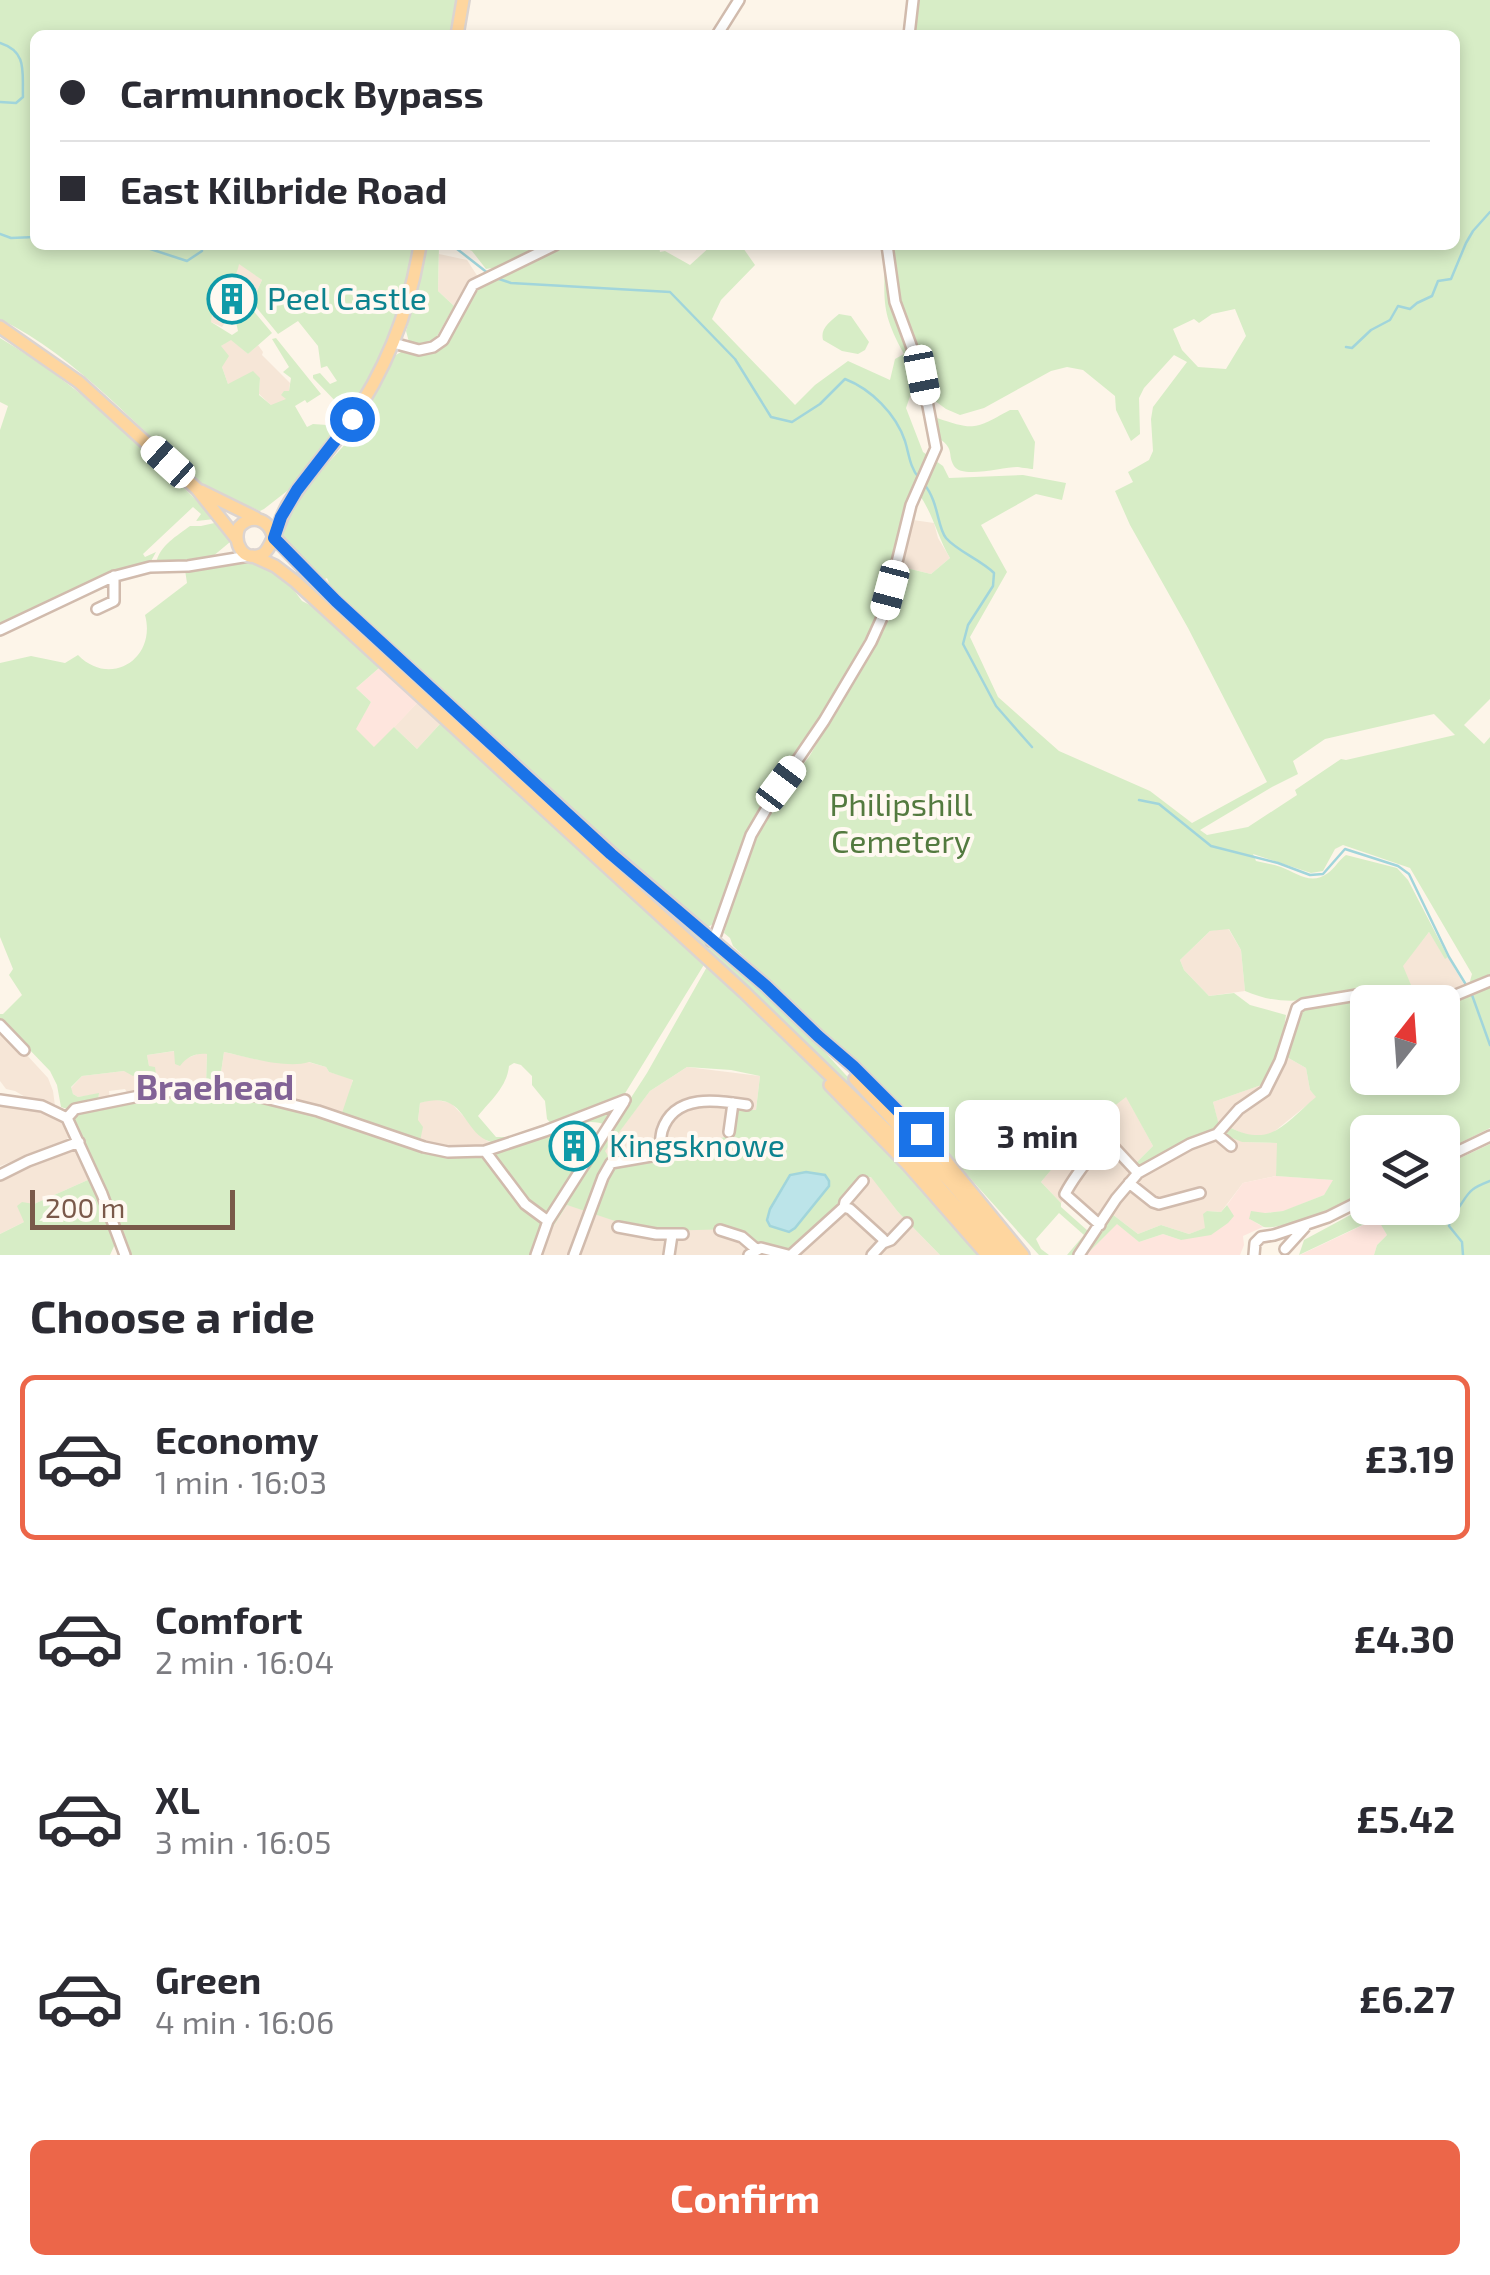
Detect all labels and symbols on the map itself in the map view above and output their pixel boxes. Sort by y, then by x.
building icon: Peel Castle [206,273,258,325]
place label: Peel Castle [267,278,427,316]
car [902,343,942,407]
route start [330,397,375,442]
car [136,431,200,493]
car [868,557,912,623]
car [751,751,811,817]
park label: Philipshill Cemetery [829,784,973,859]
north arrow [1350,985,1460,1095]
district label: Braehead [136,1065,294,1107]
callout: 3 min [956,1099,1121,1169]
route end [899,1112,944,1157]
building icon: Kingsknowe [548,1120,600,1172]
place label: Kingsknowe [609,1125,785,1163]
scale bar [30,1185,235,1230]

